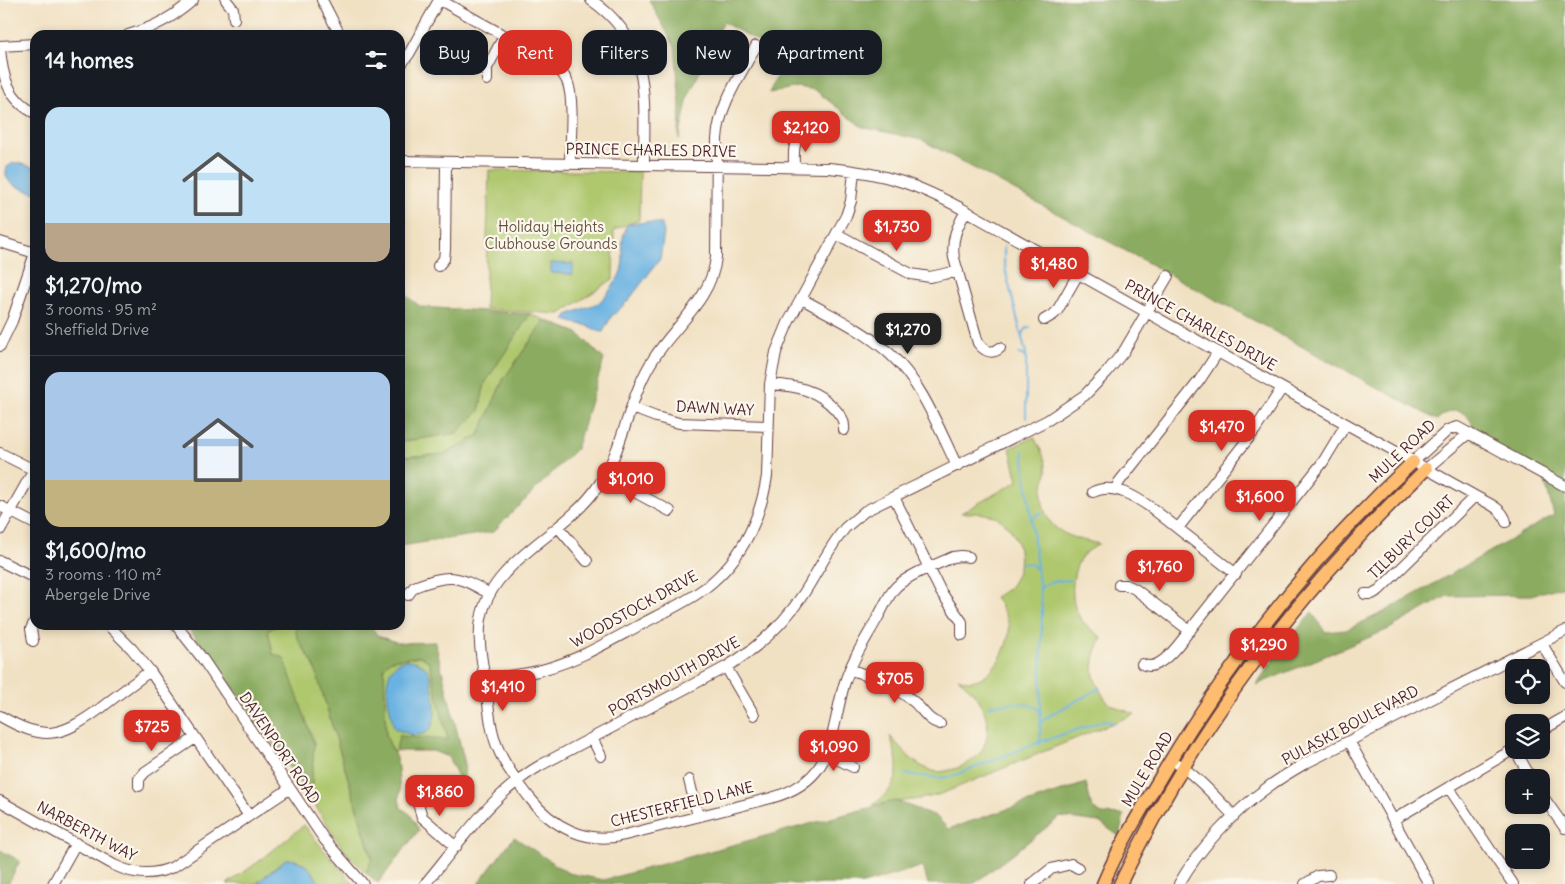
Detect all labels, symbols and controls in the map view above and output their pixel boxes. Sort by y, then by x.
chip: Buy [420,30,488,75]
chip: Rent [498,30,572,75]
chip: Filters [582,30,667,75]
chip: New [677,30,749,75]
chip: Apartment [759,30,882,75]
icon: filters [362,46,390,74]
text: 14 homes [45,47,134,74]
pin: $2,120 [765,110,847,153]
text: $2,120 [783,117,829,137]
icon: home [173,139,263,229]
street label: PRINCE CHARLES DRIVE [565,139,737,161]
pin: $1,730 [856,210,938,252]
text: $1,730 [874,216,920,236]
park label: Holiday Heights Clubhouse Grounds [485,217,618,253]
pin: $1,480 [1013,246,1095,289]
text: $1,480 [1031,253,1078,273]
text: $1,270/mo [45,272,142,299]
street label: PRINCE CHARLES DRIVE [1122,275,1281,375]
text: 3 rooms · 95 m² [45,299,157,319]
pin: $1,270 [867,312,949,355]
text: Sheffield Drive [45,319,149,339]
text: $1,270 [885,319,931,339]
street label: DAWN WAY [676,396,755,420]
icon: home [173,405,263,495]
pin: $1,470 [1181,410,1263,452]
street label: MULE ROAD [1365,415,1439,487]
text: $1,470 [1199,416,1245,436]
pin: $1,010 [590,462,672,504]
text: $1,010 [608,468,654,488]
pin: $1,600 [1219,480,1301,522]
text: $1,600 [1236,486,1284,506]
street label: TILBURY COURT [1364,491,1458,583]
text: $1,600/mo [45,537,146,564]
pin: $1,760 [1119,550,1201,592]
text: $1,760 [1137,556,1183,576]
text: 3 rooms · 110 m² [45,564,162,584]
street label: WOODSTOCK DRIVE [567,566,701,652]
text: Abergele Drive [45,584,151,604]
pin: $1,290 [1223,628,1305,670]
street label: PORTSMOUTH DRIVE [605,632,743,720]
text: $1,290 [1241,634,1287,654]
map controls [1505,659,1550,869]
button: locate [1505,659,1550,704]
pin: $705 [865,662,925,704]
text: $705 [877,668,913,688]
pin: $1,410 [462,670,544,712]
text: $1,410 [481,676,525,696]
street label: PULASKI BOULEVARD [1278,681,1422,769]
street label: DAVENPORT ROAD [236,688,324,808]
pin: $725 [122,710,182,752]
button: layers [1505,714,1550,759]
text: $725 [135,716,169,736]
street label: MULE ROAD [1117,728,1177,810]
pin: $1,090 [793,730,875,772]
text: $1,090 [810,736,858,756]
button: + [1505,769,1550,814]
pin: $1,860 [399,774,481,817]
street label: CHESTERFIELD LANE [608,777,756,831]
text: $1,860 [416,781,464,801]
street label: NARBERTH WAY [34,797,141,866]
button: − [1505,824,1550,869]

